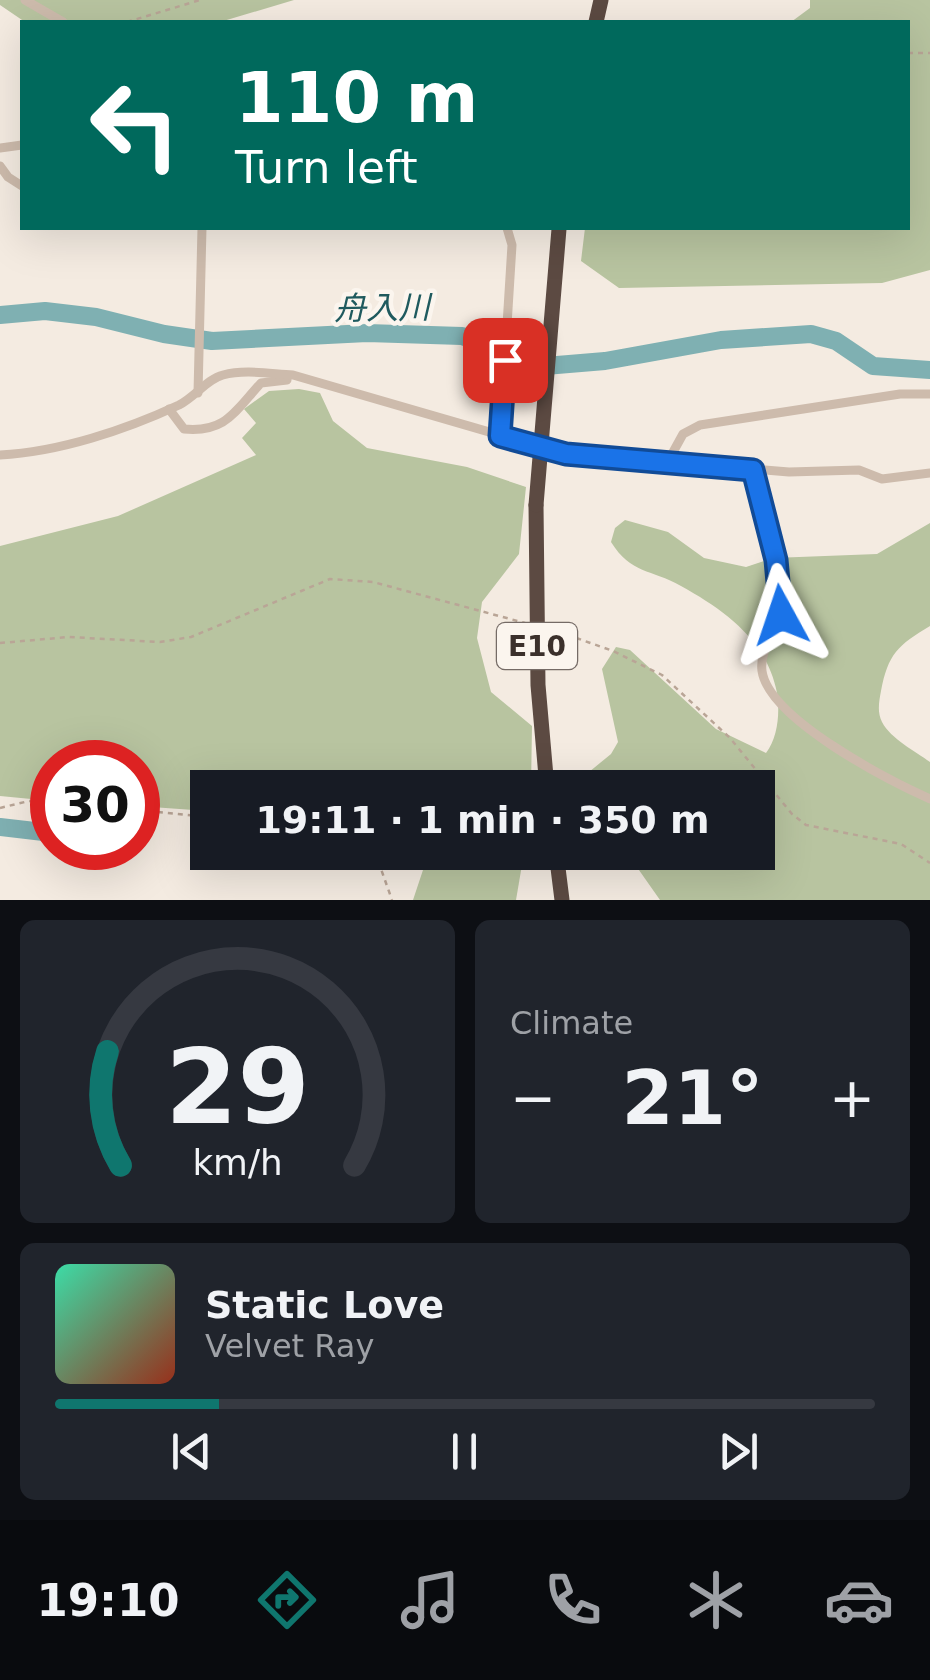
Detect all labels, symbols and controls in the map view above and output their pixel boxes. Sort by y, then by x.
text: 110 m [235,57,478,139]
icon: left [70,60,200,190]
text: Turn left [235,141,418,194]
water label: 舟入川 [334,288,433,328]
pin [463,318,548,403]
icon: arrive [478,333,533,388]
position arrow [729,563,833,667]
road number: E10 [497,623,577,669]
speed limit sign: 30 [30,740,160,870]
text: 19:11 · 1 min · 350 m [255,798,710,842]
text: Climate [510,1004,633,1042]
text: 29 [165,1026,310,1148]
text: 21° [622,1054,763,1142]
text: − [510,1066,556,1130]
text: + [829,1066,875,1130]
text: km/h [192,1142,283,1183]
text: Static Love [205,1283,444,1327]
text: Velvet Ray [205,1327,374,1365]
icon: previous [164,1424,219,1479]
icon: pause [437,1424,492,1479]
icon: next [711,1424,766,1479]
icon: directions [252,1565,322,1635]
icon: music [395,1565,465,1635]
icon: phone [538,1565,608,1635]
icon: climate [681,1565,751,1635]
icon: car [824,1565,894,1635]
text: 19:10 [36,1574,180,1627]

